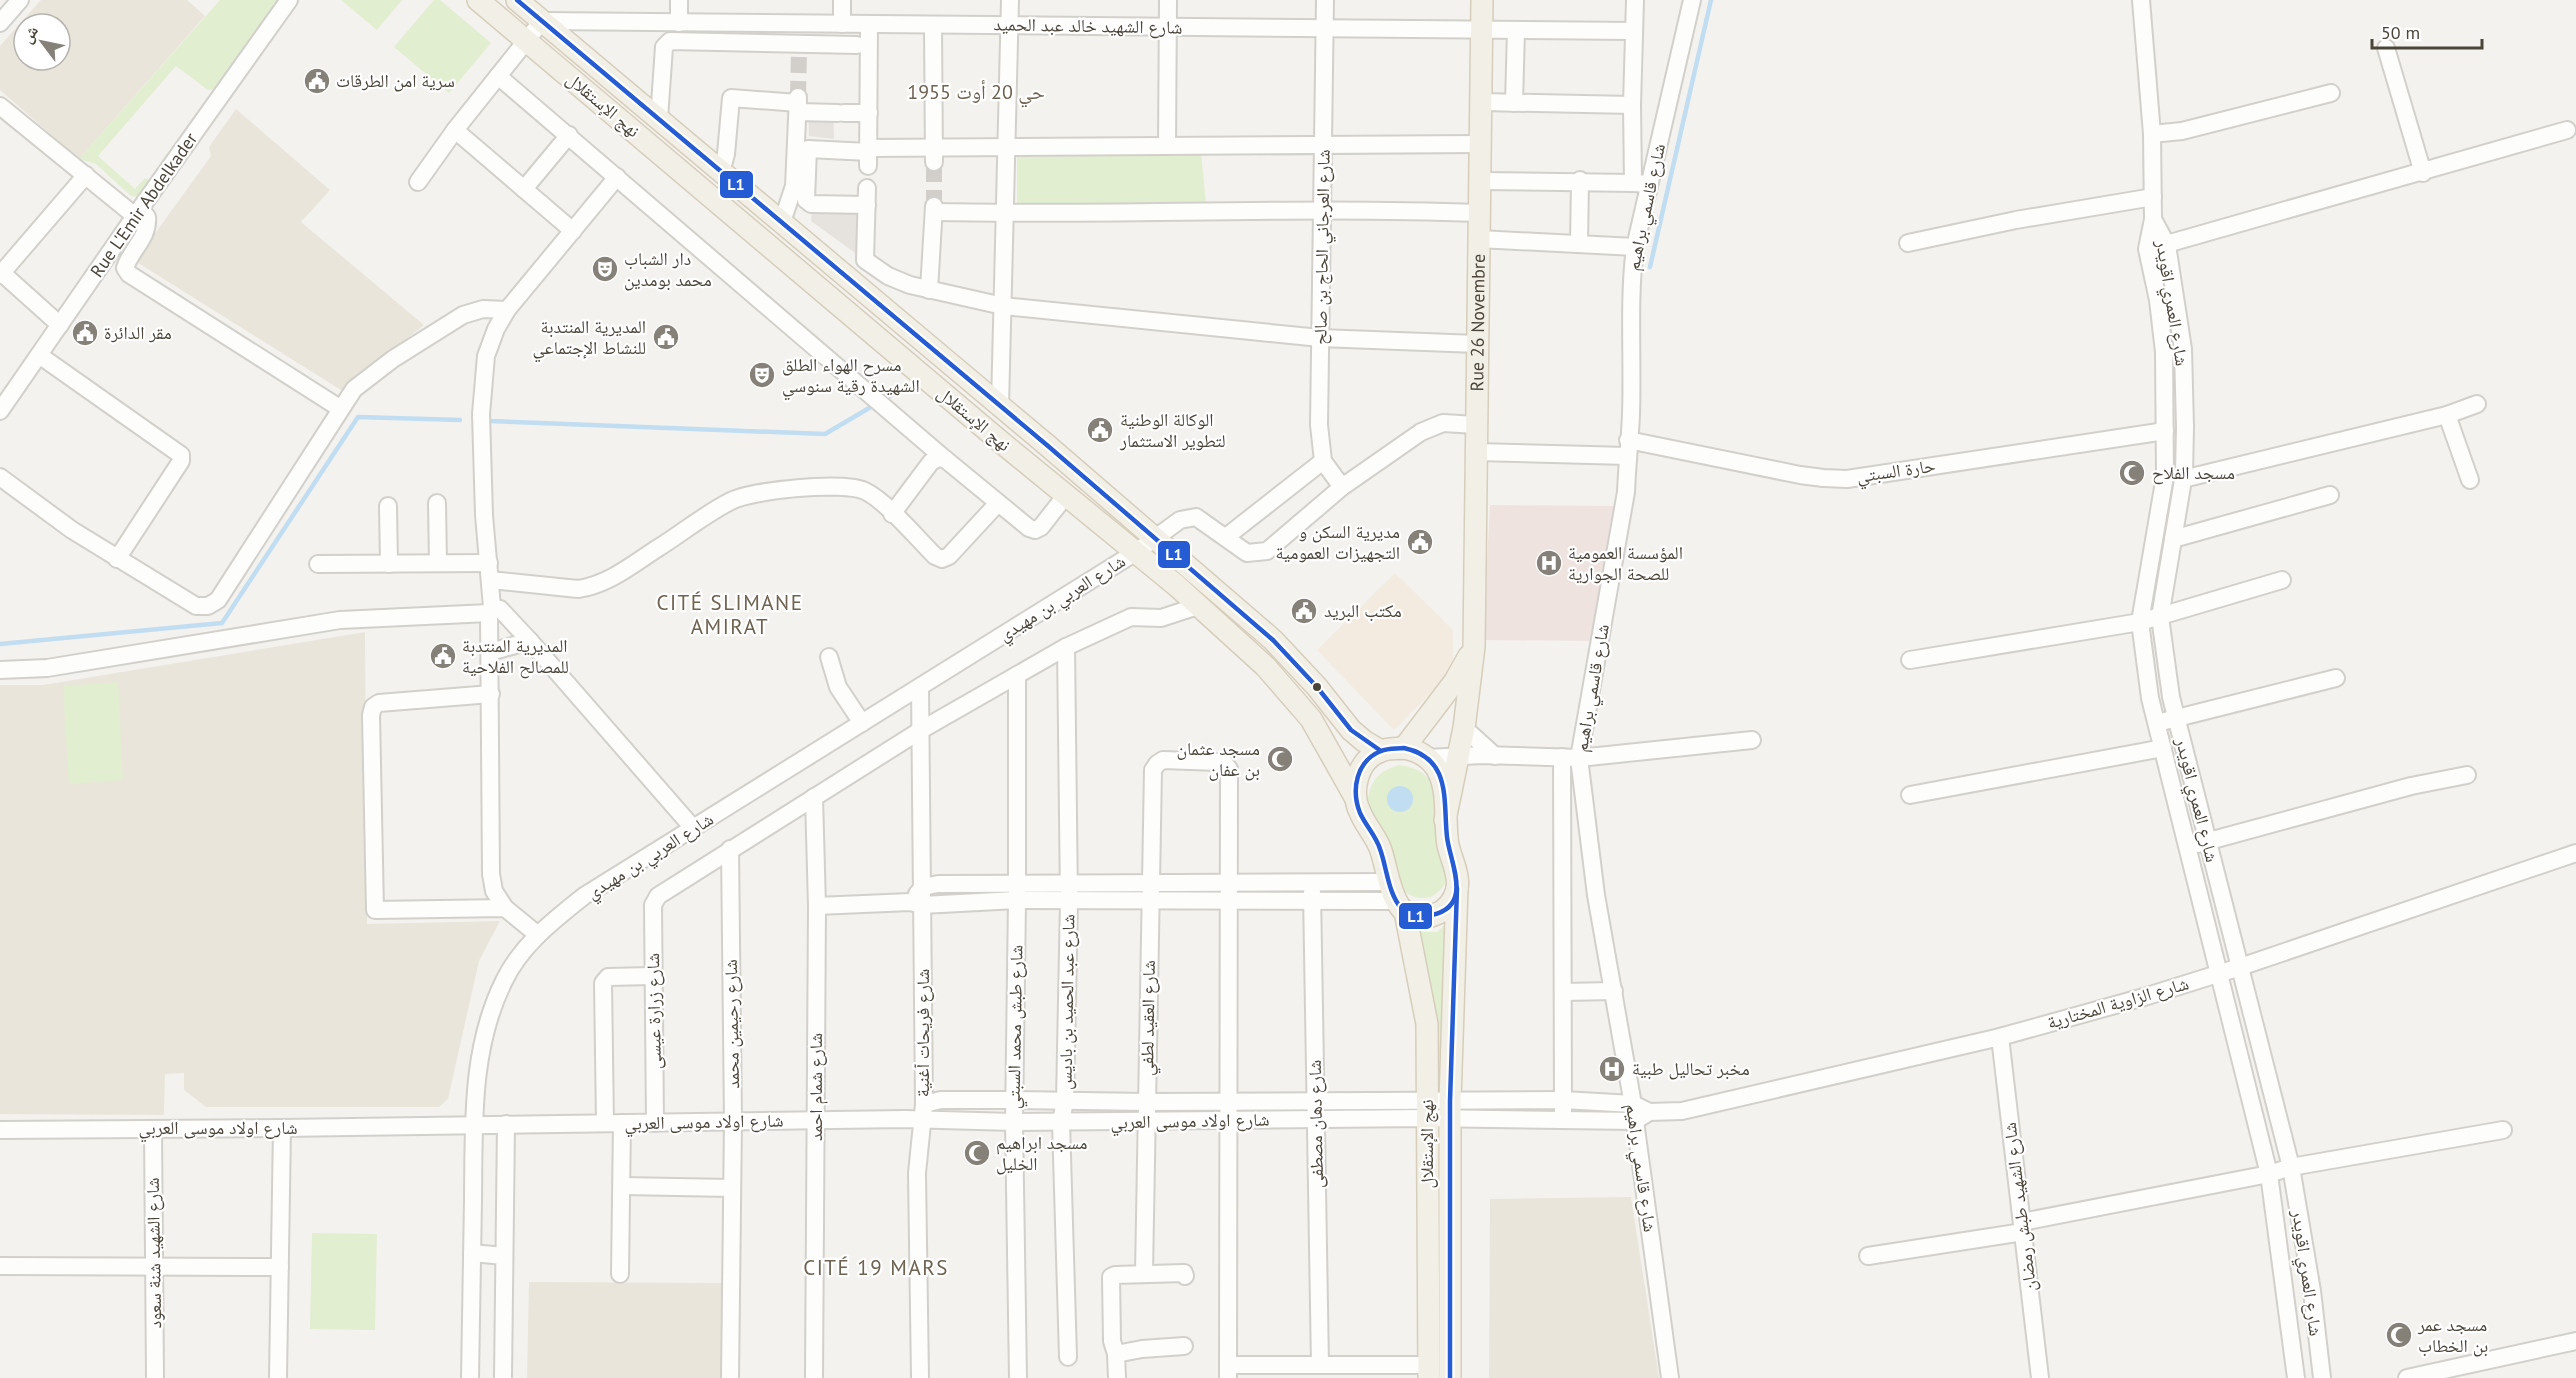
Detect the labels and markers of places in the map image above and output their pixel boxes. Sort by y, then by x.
public building icon: سرية امن الطرقات [302,66,332,96]
place label: سرية امن الطرقات [336,69,455,92]
place label: دار الشباب محمد بومدين [624,247,712,291]
theatre icon: دار الشباب محمد بومدين [590,254,620,284]
place label: المديرية المنتدبة للنشاط الإجتماعي [532,315,646,363]
public building icon: مقر الدائرة [70,318,100,348]
place label: مقر الدائرة [104,321,172,344]
public building icon: المديرية المنتدبة للنشاط الإجتماعي [651,322,681,352]
place label: مسرح الهواء الطلق الشهيدة رقية سنوسي [782,353,920,401]
theatre icon: مسرح الهواء الطلق الشهيدة رقية سنوسي [747,360,777,390]
place label: الوكالة الوطنية لتطوير الاستثمار [1119,408,1226,452]
public building icon: الوكالة الوطنية لتطوير الاستثمار [1085,415,1115,445]
mosque icon: مسجد الفلاح [2117,458,2147,488]
place label: مسجد الفلاح [2152,461,2235,485]
place label: مديرية السكن و التجهيزات العمومية [1276,520,1400,564]
public building icon: مديرية السكن و التجهيزات العمومية [1405,527,1435,557]
place label: المؤسسة العمومية للصحة الجوارية [1568,541,1683,585]
hospital icon: المؤسسة العمومية للصحة الجوارية [1534,548,1564,578]
public building icon: مكتب البريد [1289,596,1319,626]
place label: مكتب البريد [1324,599,1402,622]
place label: المديرية المنتدبة للمصالح الفلاحية [462,634,569,679]
public building icon: المديرية المنتدبة للمصالح الفلاحية [428,641,458,671]
unlabelled marker [1311,681,1323,693]
place label: مسجد عثمان بن عفان [1176,737,1260,781]
mosque icon: مسجد عثمان بن عفان [1265,744,1295,774]
hospital icon: مخبر تحاليل طبية [1597,1054,1627,1084]
place label: مخبر تحاليل طبية [1632,1057,1750,1080]
place label: مسجد ابراهيم الخليل [996,1131,1087,1175]
mosque icon: مسجد ابراهيم الخليل [962,1138,992,1168]
place label: مسجد عمر بن الخطاب [2417,1313,2488,1357]
mosque icon: مسجد عمر بن الخطاب [2384,1320,2414,1350]

